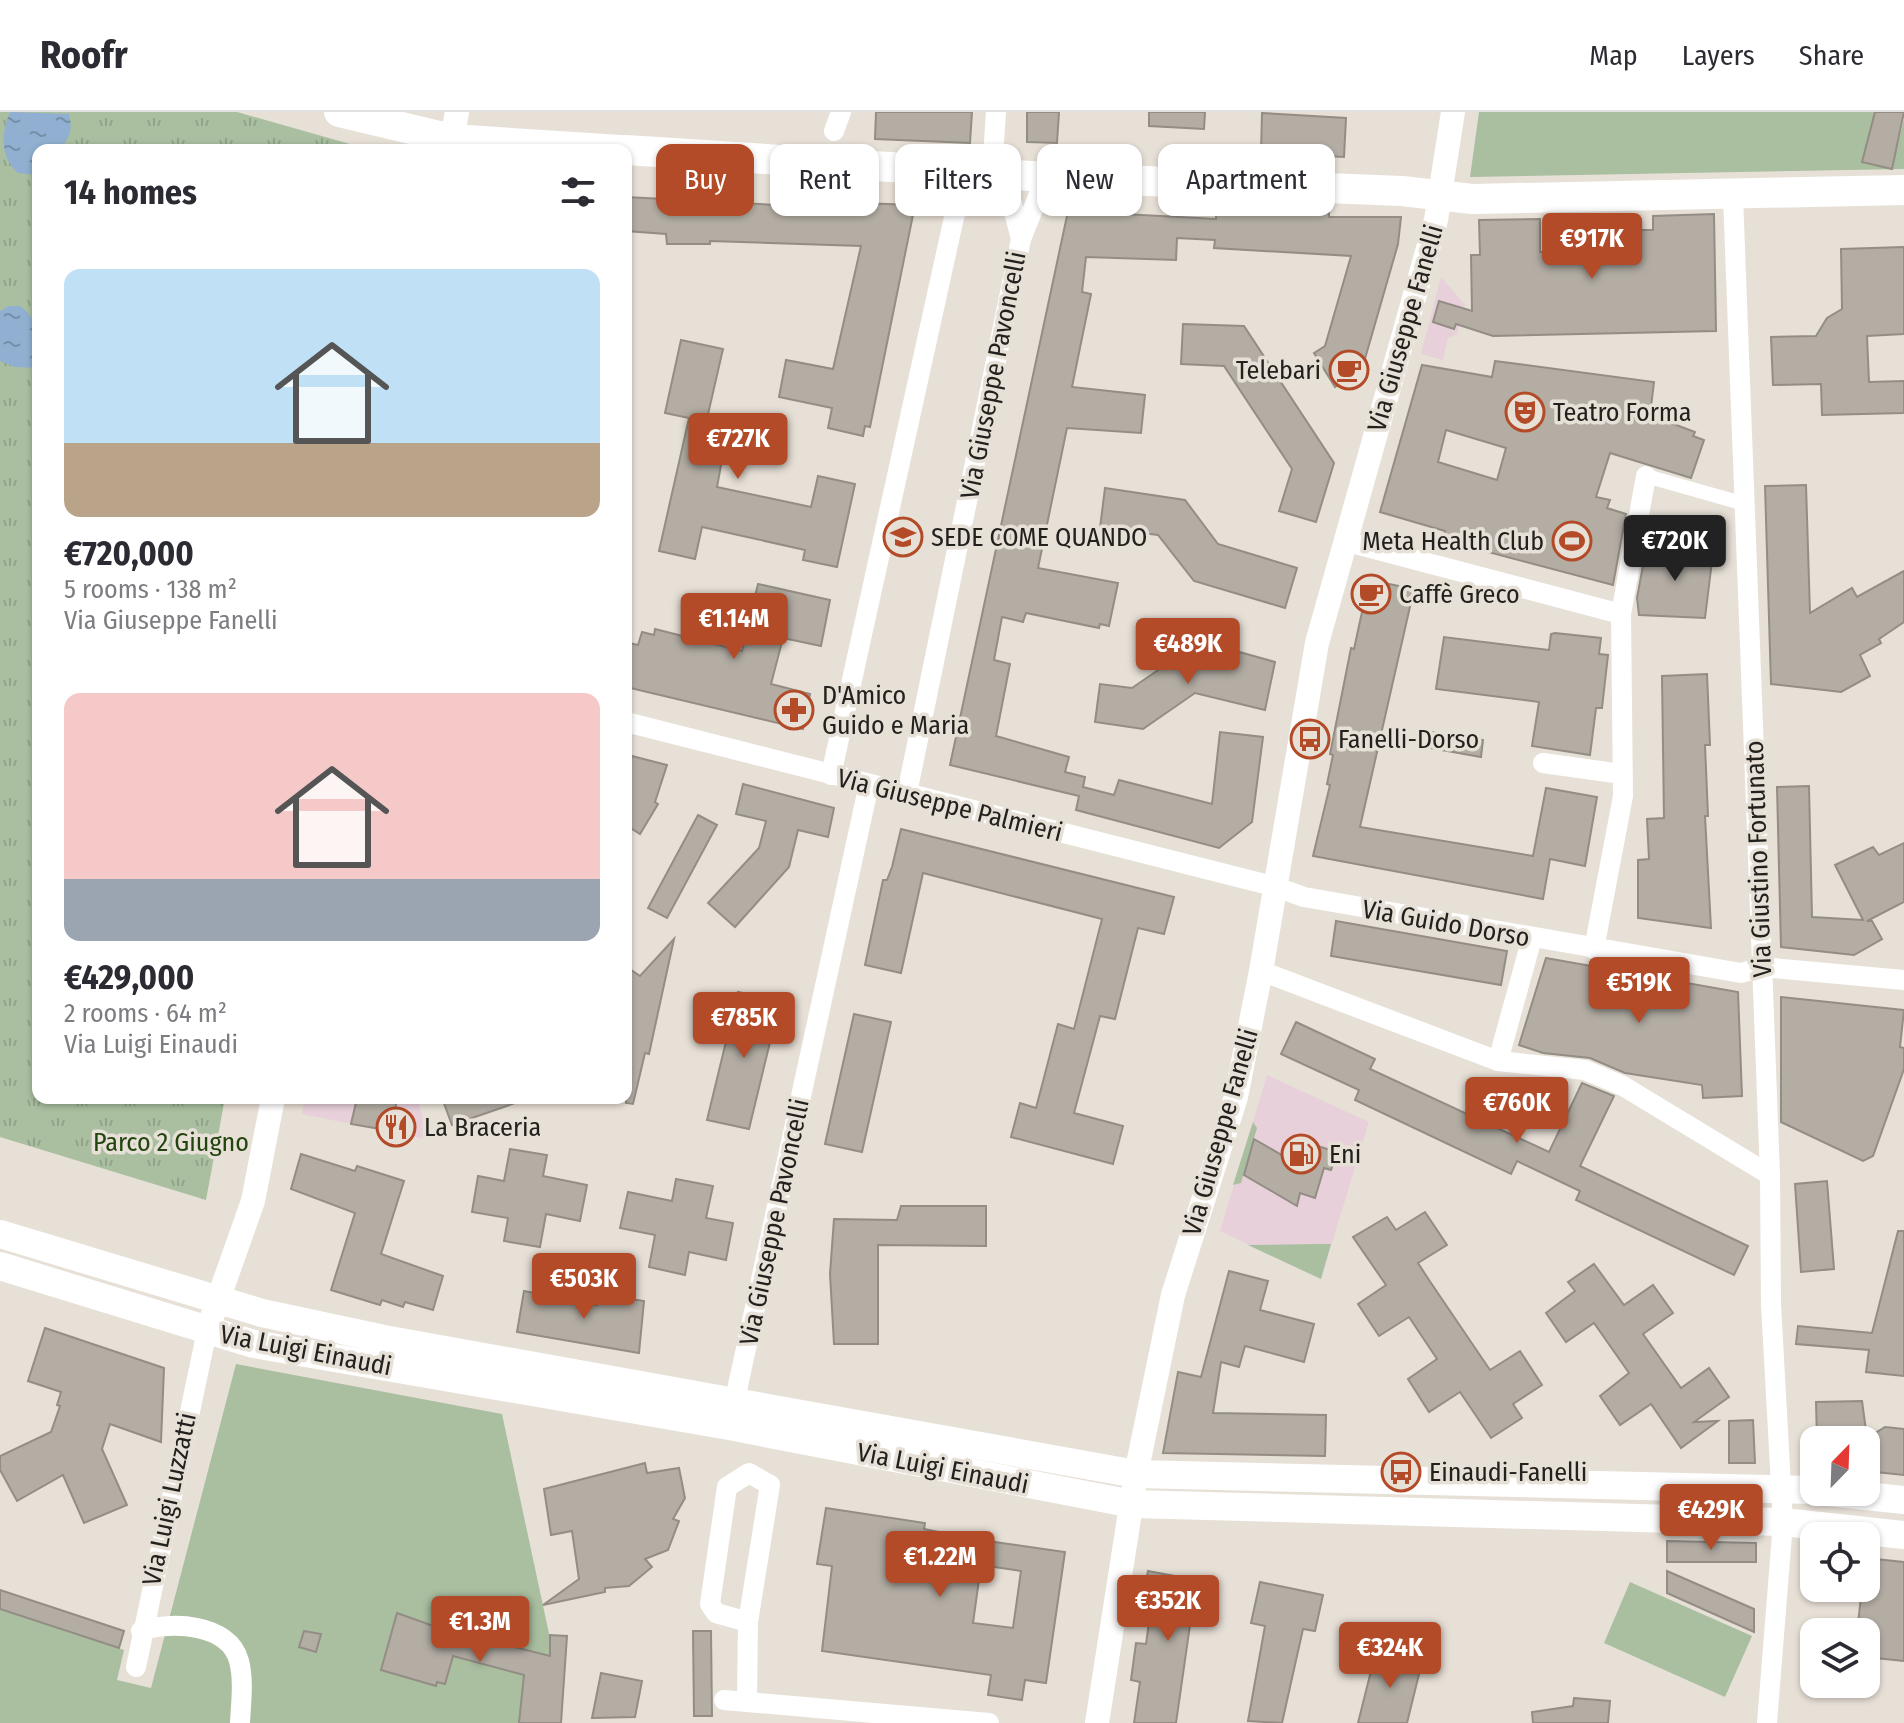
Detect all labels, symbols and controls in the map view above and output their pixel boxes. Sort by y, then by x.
text: Roofr [40,32,128,78]
text: Map [1589,39,1638,72]
text: Layers [1682,39,1755,72]
text: Share [1799,39,1864,72]
chip: Buy [656,144,754,216]
chip: Rent [770,144,879,216]
chip: Filters [895,144,1021,216]
chip: New [1037,144,1142,216]
chip: Apartment [1158,144,1335,216]
icon: filters [556,170,600,214]
text: 14 homes [64,172,197,213]
pin: €917K [1536,213,1648,281]
street label: Via Giuseppe Fanelli [1361,221,1450,435]
text: €917K [1560,223,1624,254]
street label: Via Giuseppe Pavoncelli [954,249,1033,501]
icon: home [260,321,404,465]
cafe icon: Telebari [1328,349,1370,391]
place label: Telebari [1236,355,1321,386]
theatre icon: Teatro Forma [1504,391,1546,433]
place label: Teatro Forma [1553,397,1692,428]
pin: €727K [682,413,794,481]
text: €727K [706,423,770,454]
pin: €720K [1619,515,1731,583]
school or university icon: SEDE COME QUANDO [882,516,924,558]
sports icon: Meta Health Club [1551,520,1593,562]
place label: SEDE COME QUANDO [931,522,1147,553]
text: €720K [1642,525,1708,556]
place label: Meta Health Club [1362,526,1544,557]
text: €720,000 [64,533,194,574]
cafe icon: Caffè Greco [1350,573,1392,615]
text: 5 rooms · 138 m² [64,574,237,605]
place label: Caffè Greco [1399,579,1520,610]
pin: €1.14M [669,593,799,661]
text: €1.14M [699,603,769,634]
text: Via Giuseppe Fanelli [64,605,278,636]
pin: €489K [1132,618,1244,686]
text: €489K [1154,628,1222,659]
place label: D'Amico Guido e Maria [822,680,969,741]
pharmacy icon: D'Amico Guido e Maria [773,689,815,731]
bus stop icon: Fanelli-Dorso [1289,718,1331,760]
place label: Fanelli-Dorso [1338,724,1479,755]
street label: Via Giustino Fortunato [1739,740,1778,978]
icon: home [260,745,404,889]
street label: Via Giuseppe Palmieri [834,763,1066,848]
street label: Via Guido Dorso [1360,893,1532,953]
text: €429,000 [64,957,194,998]
pin: €519K [1583,957,1695,1025]
text: €519K [1607,967,1671,998]
pin: €785K [688,992,800,1060]
text: 2 rooms · 64 m² [64,998,227,1029]
text: €785K [711,1002,777,1033]
street label: Via Giuseppe Fanelli [1176,1025,1265,1239]
text: Via Luigi Einaudi [64,1029,238,1060]
pin: €760K [1461,1077,1573,1145]
text: €760K [1483,1087,1551,1118]
street label: Via Giuseppe Pavoncelli [733,1096,816,1348]
restaurant icon: La Braceria [375,1106,417,1148]
place label: La Braceria [424,1112,541,1143]
park label: Parco 2 Giugno [93,1127,249,1158]
fuel station icon: Eni [1280,1133,1322,1175]
place label: Eni [1329,1139,1361,1170]
pin: €503K [528,1253,640,1321]
text: €503K [550,1263,618,1294]
street label: Via Luigi Einaudi [218,1319,394,1382]
street label: Via Luigi Luzzatti [136,1410,203,1588]
north arrow [1800,1426,1880,1506]
map controls [1800,1426,1880,1698]
street label: Via Luigi Einaudi [855,1437,1031,1500]
bus stop icon: Einaudi-Fanelli [1380,1451,1422,1493]
place label: Einaudi-Fanelli [1429,1457,1587,1488]
pin: €429K [1655,1484,1767,1552]
text: €429K [1678,1494,1744,1525]
button: locate [1800,1522,1880,1602]
pin: €1.22M [875,1531,1005,1599]
text: €1.22M [904,1541,976,1572]
pin: €352K [1112,1575,1224,1643]
text: €352K [1135,1585,1201,1616]
pin: €1.3M [424,1596,536,1664]
text: €1.3M [449,1606,511,1637]
button: layers [1800,1618,1880,1698]
pin: €324K [1334,1622,1446,1690]
text: €324K [1357,1632,1423,1663]

